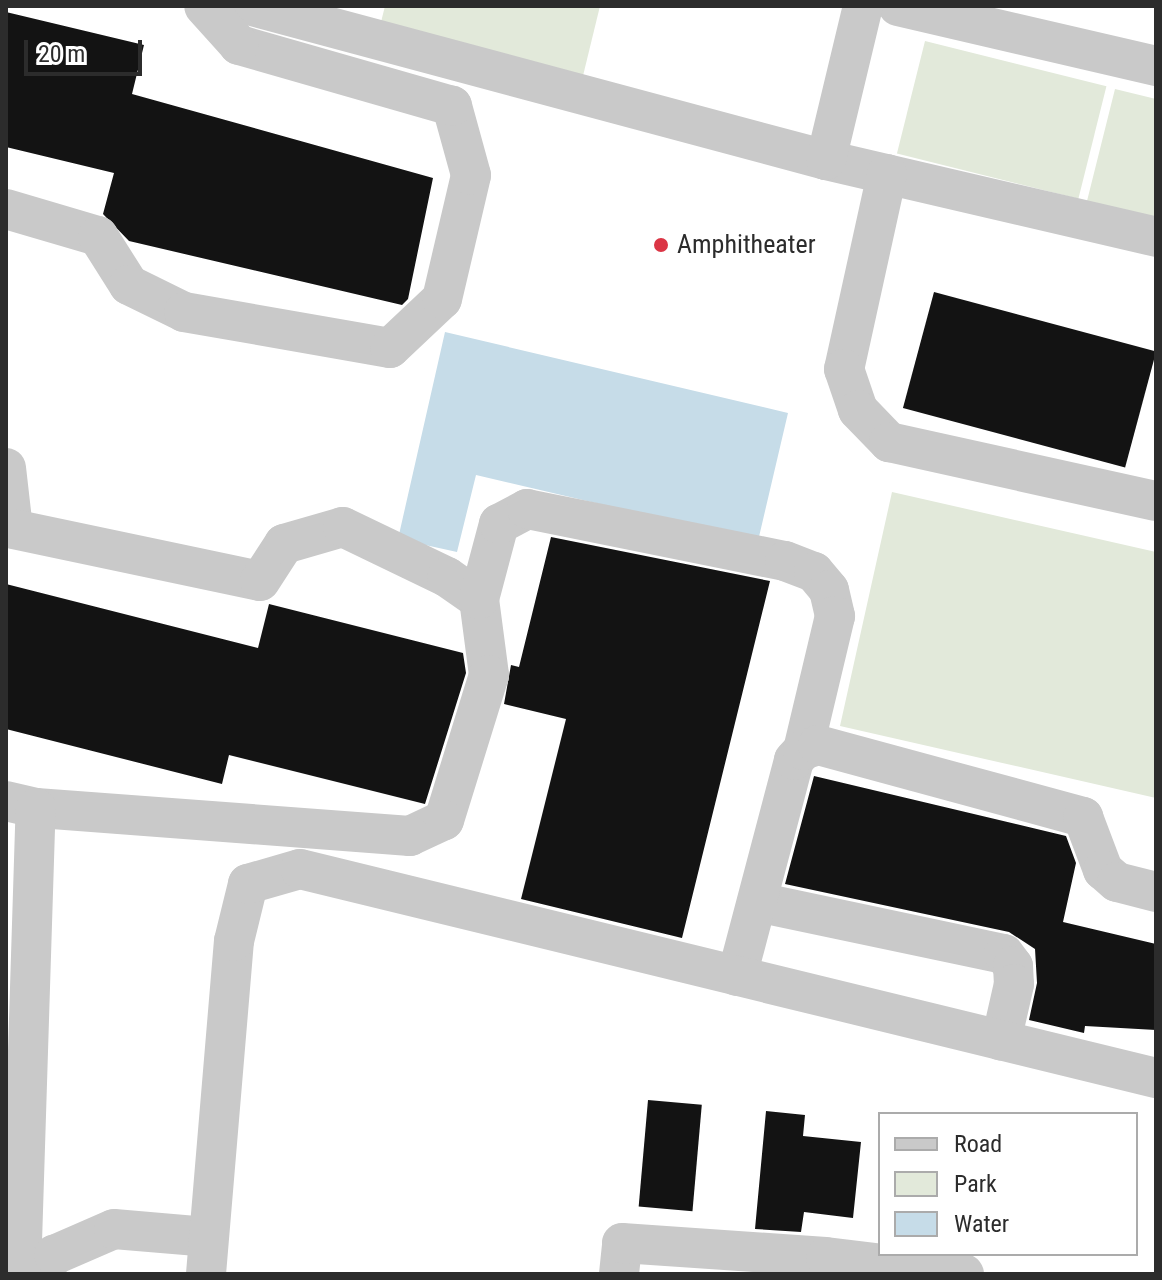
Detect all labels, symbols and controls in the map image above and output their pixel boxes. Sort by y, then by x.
scale bar [28,24,146,74]
text: 20 m [38,40,85,68]
place label: Amphitheater [677,229,816,261]
marker: Amphitheater [652,236,670,254]
legend [878,1112,1138,1256]
text: Road [954,1130,1002,1158]
text: Park [954,1170,997,1198]
text: Water [954,1210,1009,1238]

